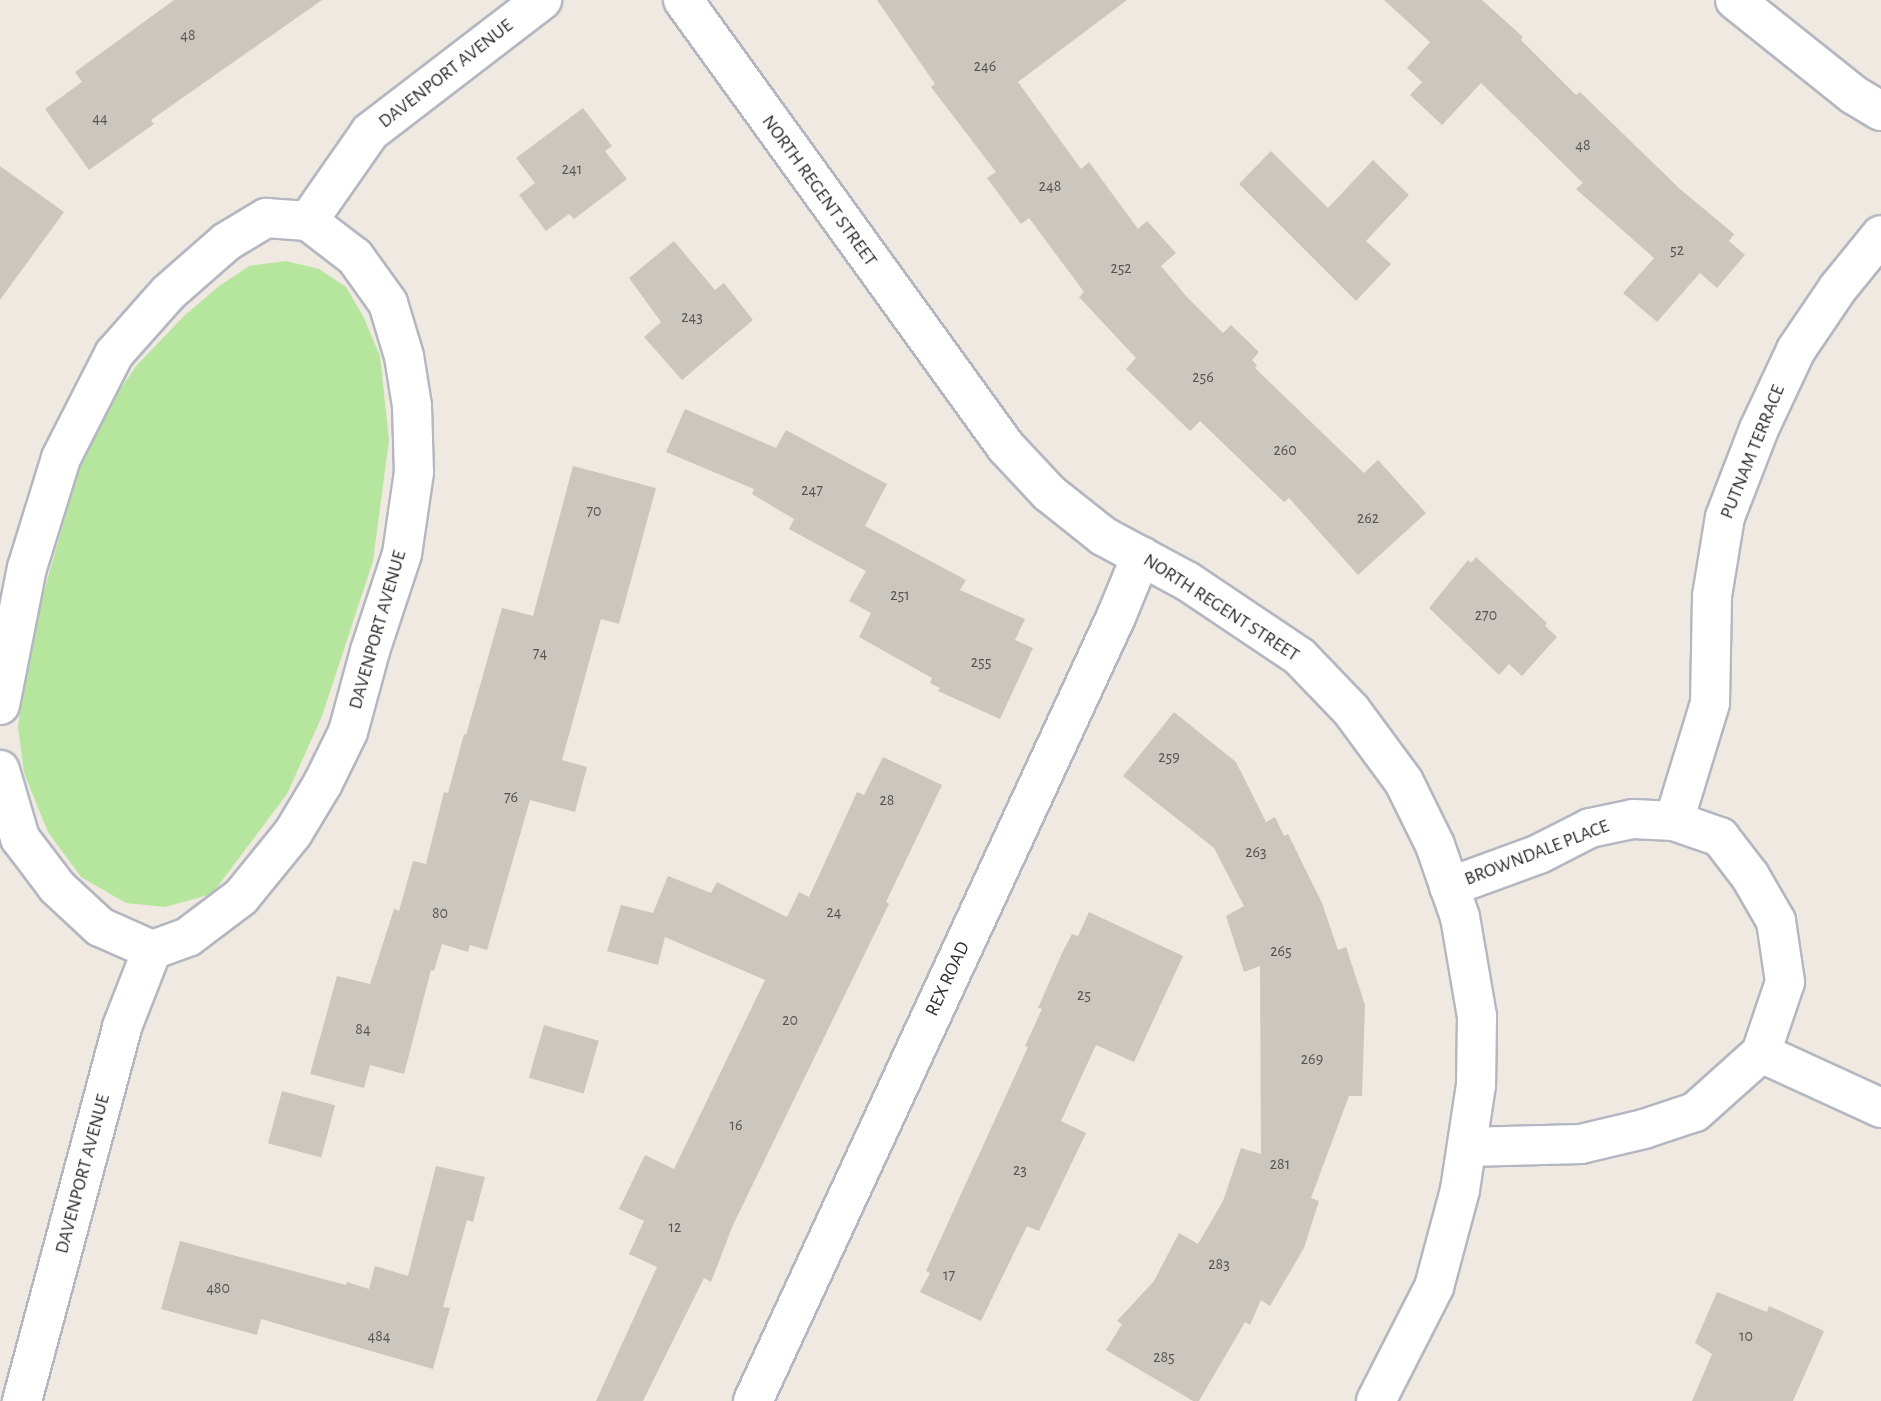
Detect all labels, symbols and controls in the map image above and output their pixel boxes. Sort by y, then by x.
street label: DAVENPORT AVENUE [374,14,518,134]
house number: 48 [180,25,196,45]
house number: 246 [974,56,996,76]
house number: 44 [92,108,108,128]
street label: NORTH REGENT STREET [757,111,881,271]
house number: 48 [1575,135,1591,155]
house number: 241 [562,159,582,179]
house number: 248 [1039,176,1061,196]
house number: 52 [1670,240,1684,260]
house number: 252 [1110,258,1132,278]
house number: 243 [681,307,703,327]
house number: 256 [1192,367,1214,387]
street label: PUTNAM TERRACE [1716,382,1790,522]
house number: 260 [1273,440,1297,460]
house number: 247 [801,480,823,500]
house number: 70 [586,501,602,521]
house number: 262 [1357,508,1379,528]
street label: DAVENPORT AVENUE [344,548,412,712]
street label: NORTH REGENT STREET [1139,549,1303,667]
house number: 251 [890,585,910,605]
house number: 270 [1475,605,1497,625]
house number: 74 [533,643,547,663]
house number: 255 [971,652,991,672]
house number: 259 [1158,747,1180,767]
house number: 76 [504,787,518,807]
house number: 28 [880,790,894,810]
street label: BROWNDALE PLACE [1462,815,1612,891]
house number: 263 [1245,842,1267,862]
house number: 24 [827,902,841,922]
house number: 80 [432,903,448,923]
street label: REX ROAD [921,938,975,1020]
house number: 265 [1270,941,1292,961]
house number: 25 [1077,985,1091,1005]
house number: 20 [782,1010,798,1030]
house number: 84 [355,1019,371,1039]
house number: 269 [1301,1049,1323,1069]
street label: DAVENPORT AVENUE [51,1092,115,1256]
house number: 16 [729,1115,743,1135]
house number: 281 [1270,1154,1290,1174]
house number: 23 [1013,1160,1027,1180]
house number: 12 [669,1217,681,1237]
house number: 283 [1208,1254,1230,1274]
house number: 17 [943,1265,955,1285]
house number: 480 [206,1278,230,1298]
house number: 484 [368,1326,390,1346]
house number: 10 [1739,1326,1753,1346]
house number: 285 [1153,1347,1175,1367]

